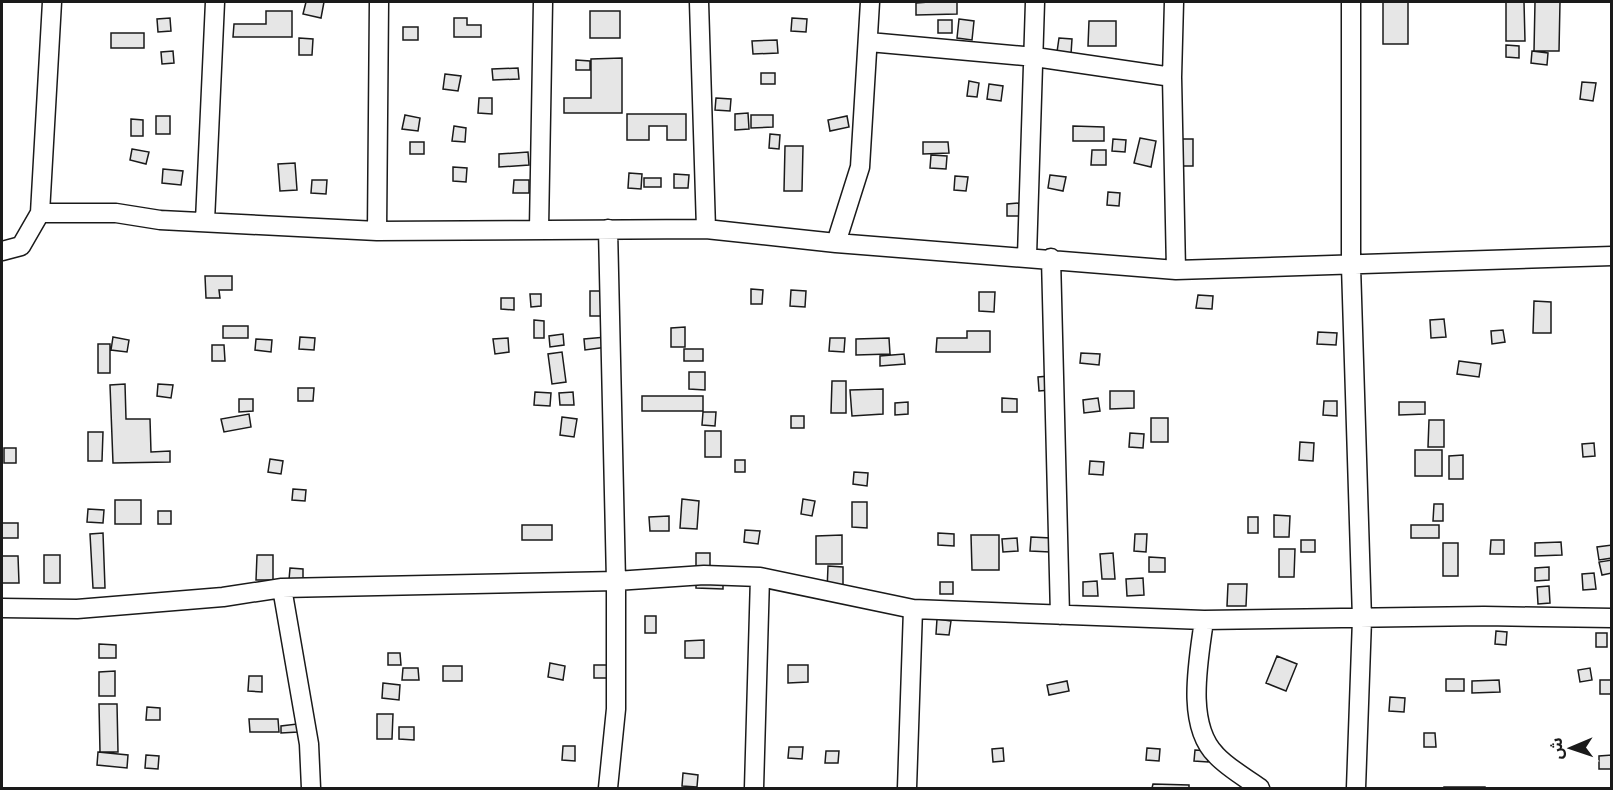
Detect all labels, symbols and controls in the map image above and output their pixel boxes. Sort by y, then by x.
north arrow [1541,718,1601,778]
text: ش [1547,737,1566,760]

